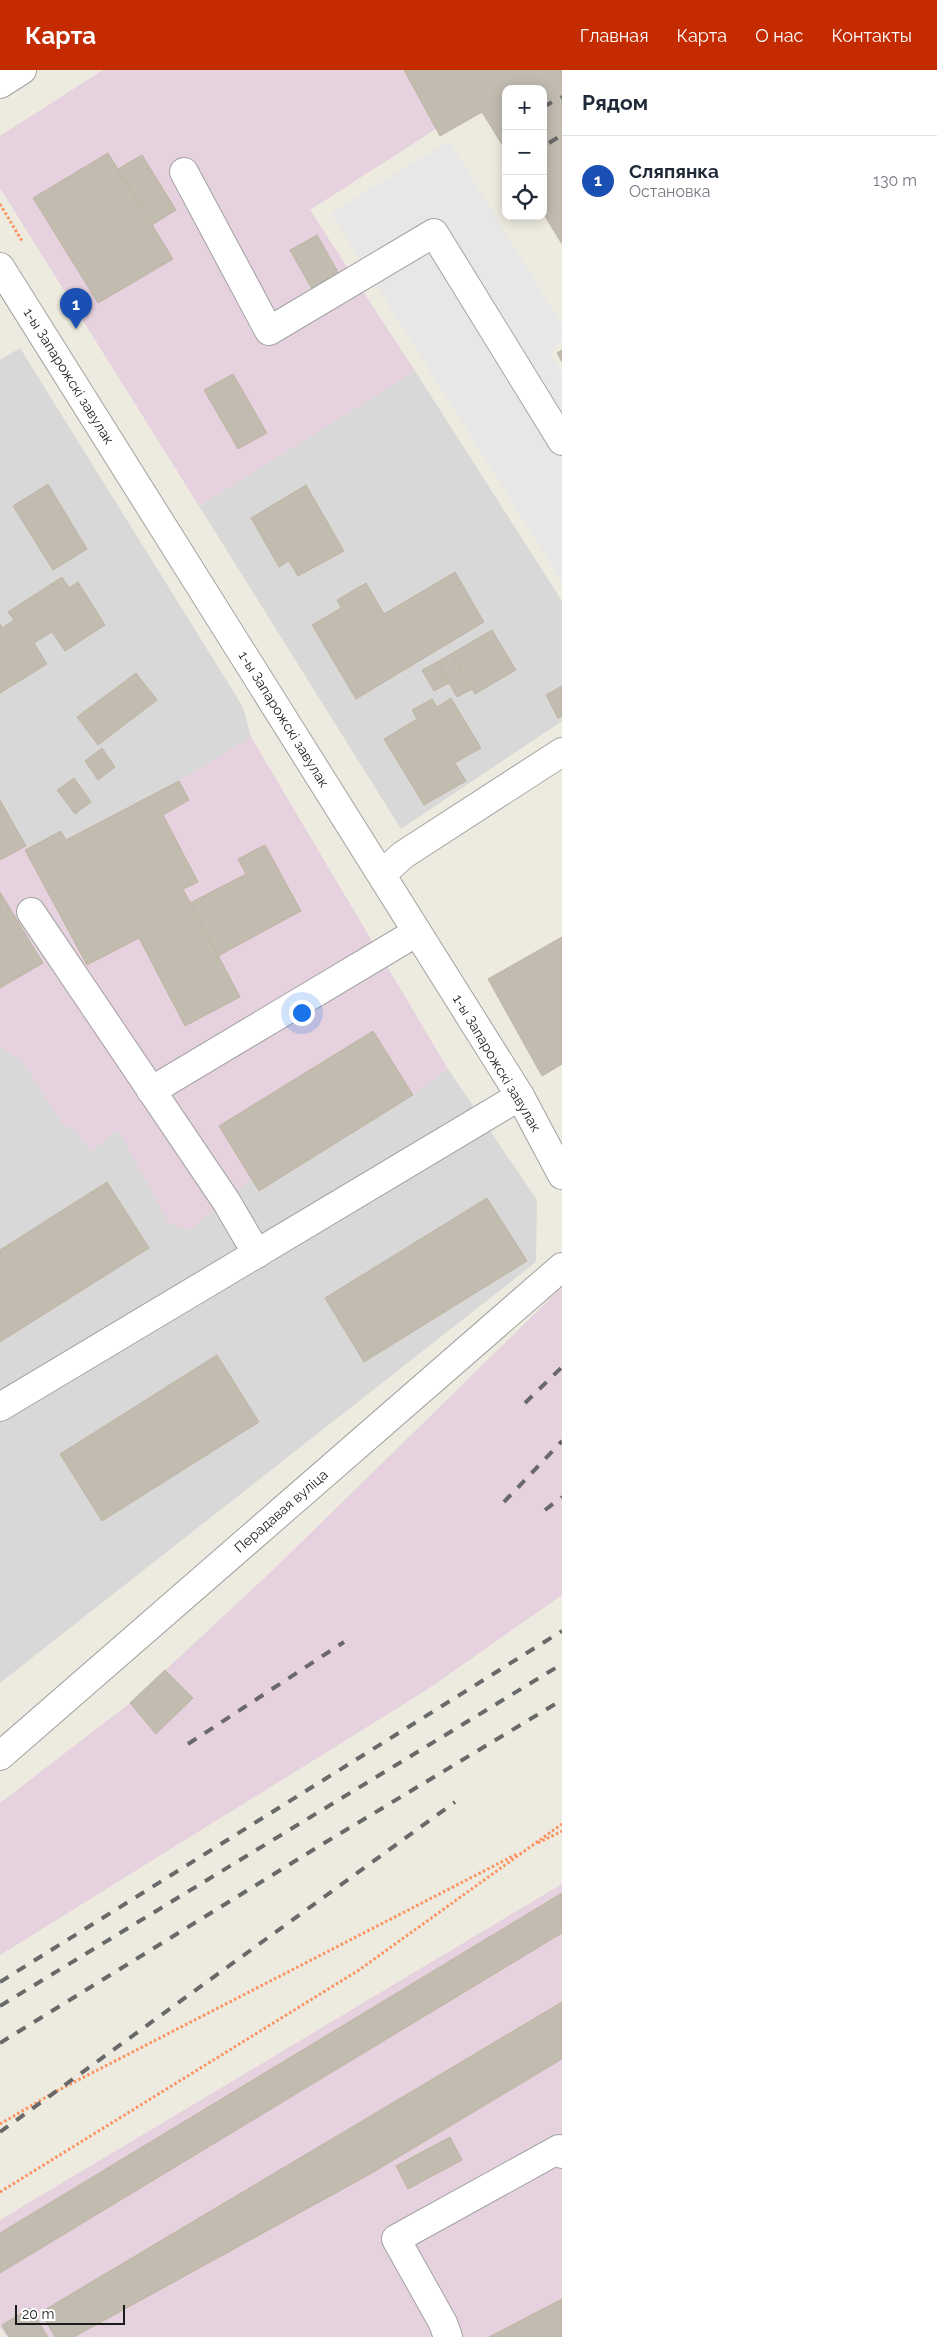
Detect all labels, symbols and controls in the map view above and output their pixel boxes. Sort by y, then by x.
text: Карта [25,21,96,50]
text: Главная [580,25,648,46]
text: Карта [676,25,727,46]
text: О нас [755,25,803,46]
text: Контакты [831,25,912,46]
map controls [502,85,547,220]
button: + [502,85,547,130]
text: Рядом [582,90,648,115]
button: − [502,130,547,175]
text: Сляпянка [629,160,719,182]
text: 1 [594,171,602,190]
text: 130 m [873,171,917,190]
button: locate [502,175,547,220]
text: Остановка [629,182,711,201]
pin: 1 [60,288,92,329]
street label: 1-ы Запарожскі завулак [20,305,118,447]
street label: 1-ы Запарожскі завулак [236,648,332,790]
street label: 1-ы Запарожскі завулак [450,991,544,1135]
your location [289,1000,315,1026]
street label: Перадавая вуліца [231,1466,331,1556]
scale bar [15,2302,125,2325]
text: 20 m [22,2306,54,2322]

